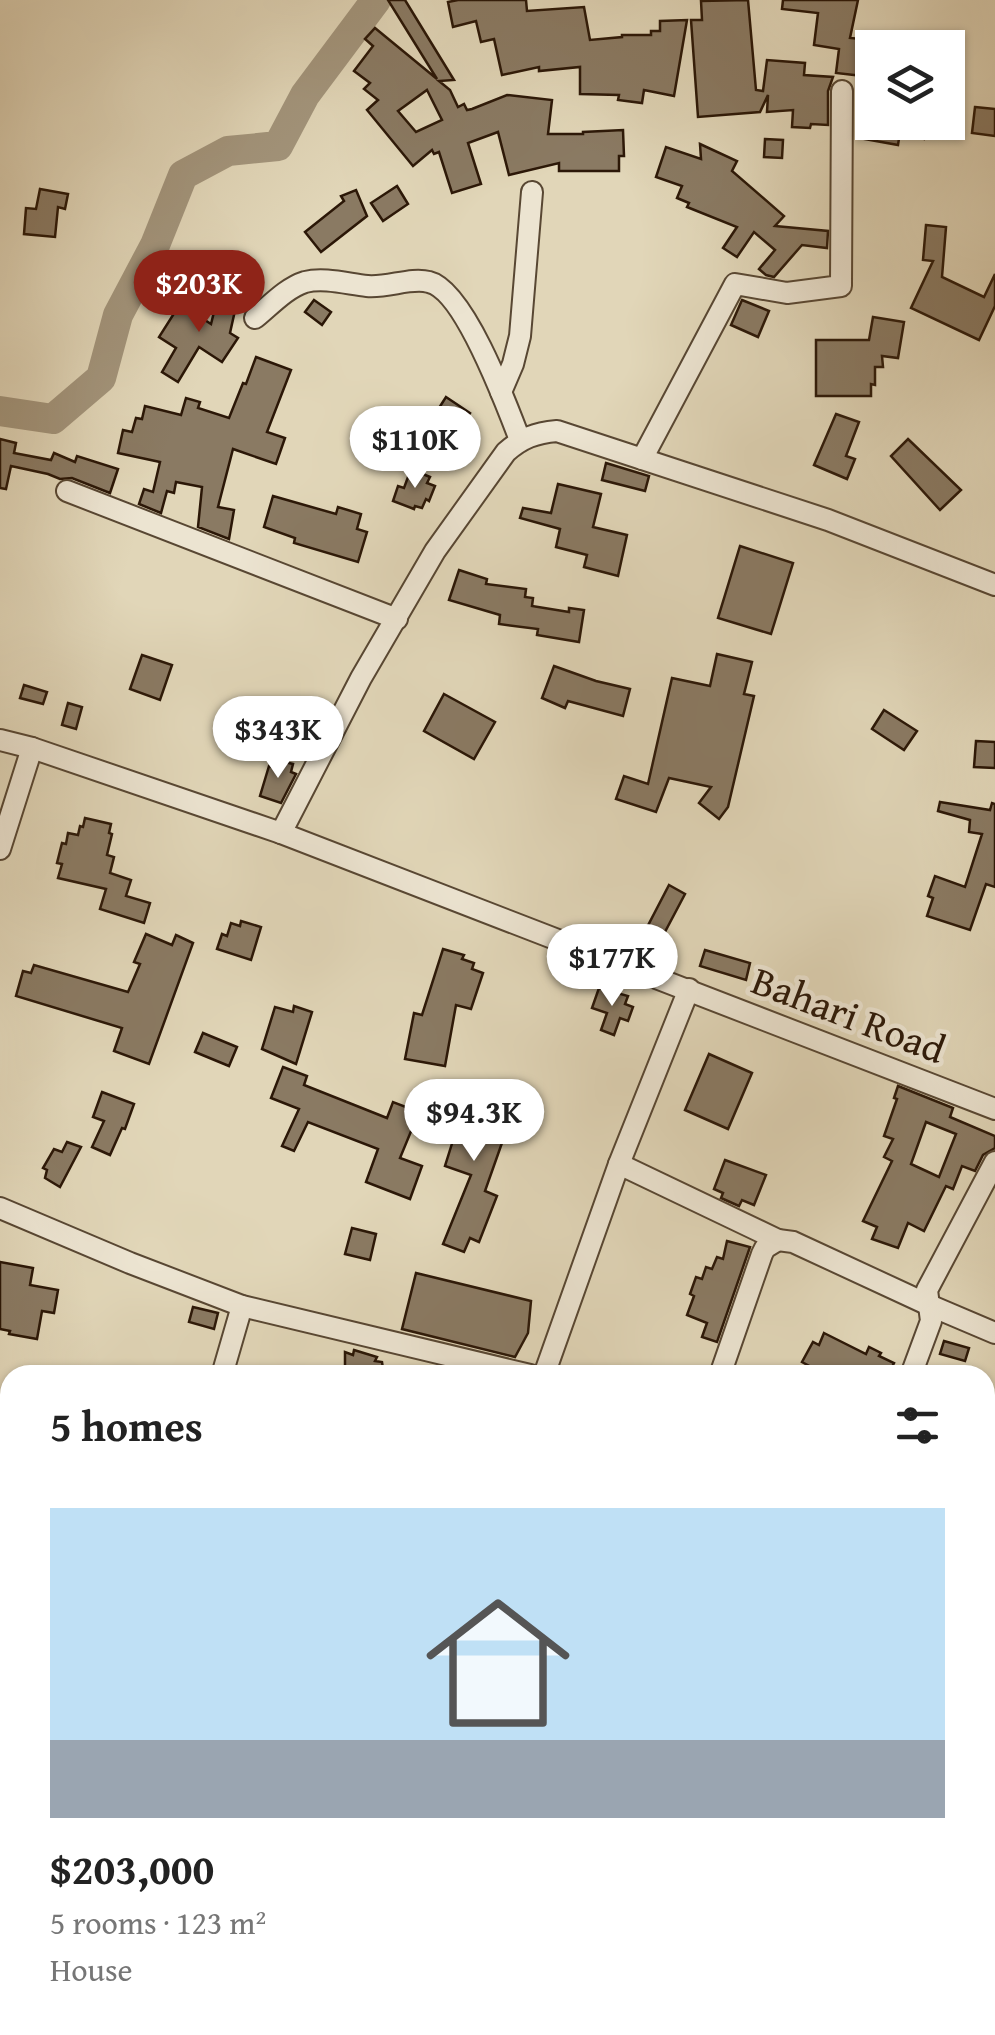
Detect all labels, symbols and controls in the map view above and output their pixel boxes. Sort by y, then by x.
map controls [855,30,965,140]
button: layers [855,30,965,140]
pin: $203K [129,250,269,335]
text: $203K [156,259,242,306]
pin: $110K [345,406,485,491]
text: $110K [372,415,458,462]
pin: $343K [208,696,348,781]
text: $343K [235,705,321,752]
pin: $177K [542,924,682,1009]
text: $177K [569,933,655,980]
street label: Bahari Road [744,950,955,1078]
pin: $94.3K [393,1079,555,1164]
text: $94.3K [426,1088,522,1135]
text: 5 homes [50,1395,203,1456]
icon: filters [890,1398,945,1453]
icon: home [408,1573,588,1753]
text: $203,000 [50,1838,214,1899]
text: 5 rooms · 123 m² [50,1899,266,1946]
text: House [50,1946,133,1993]

